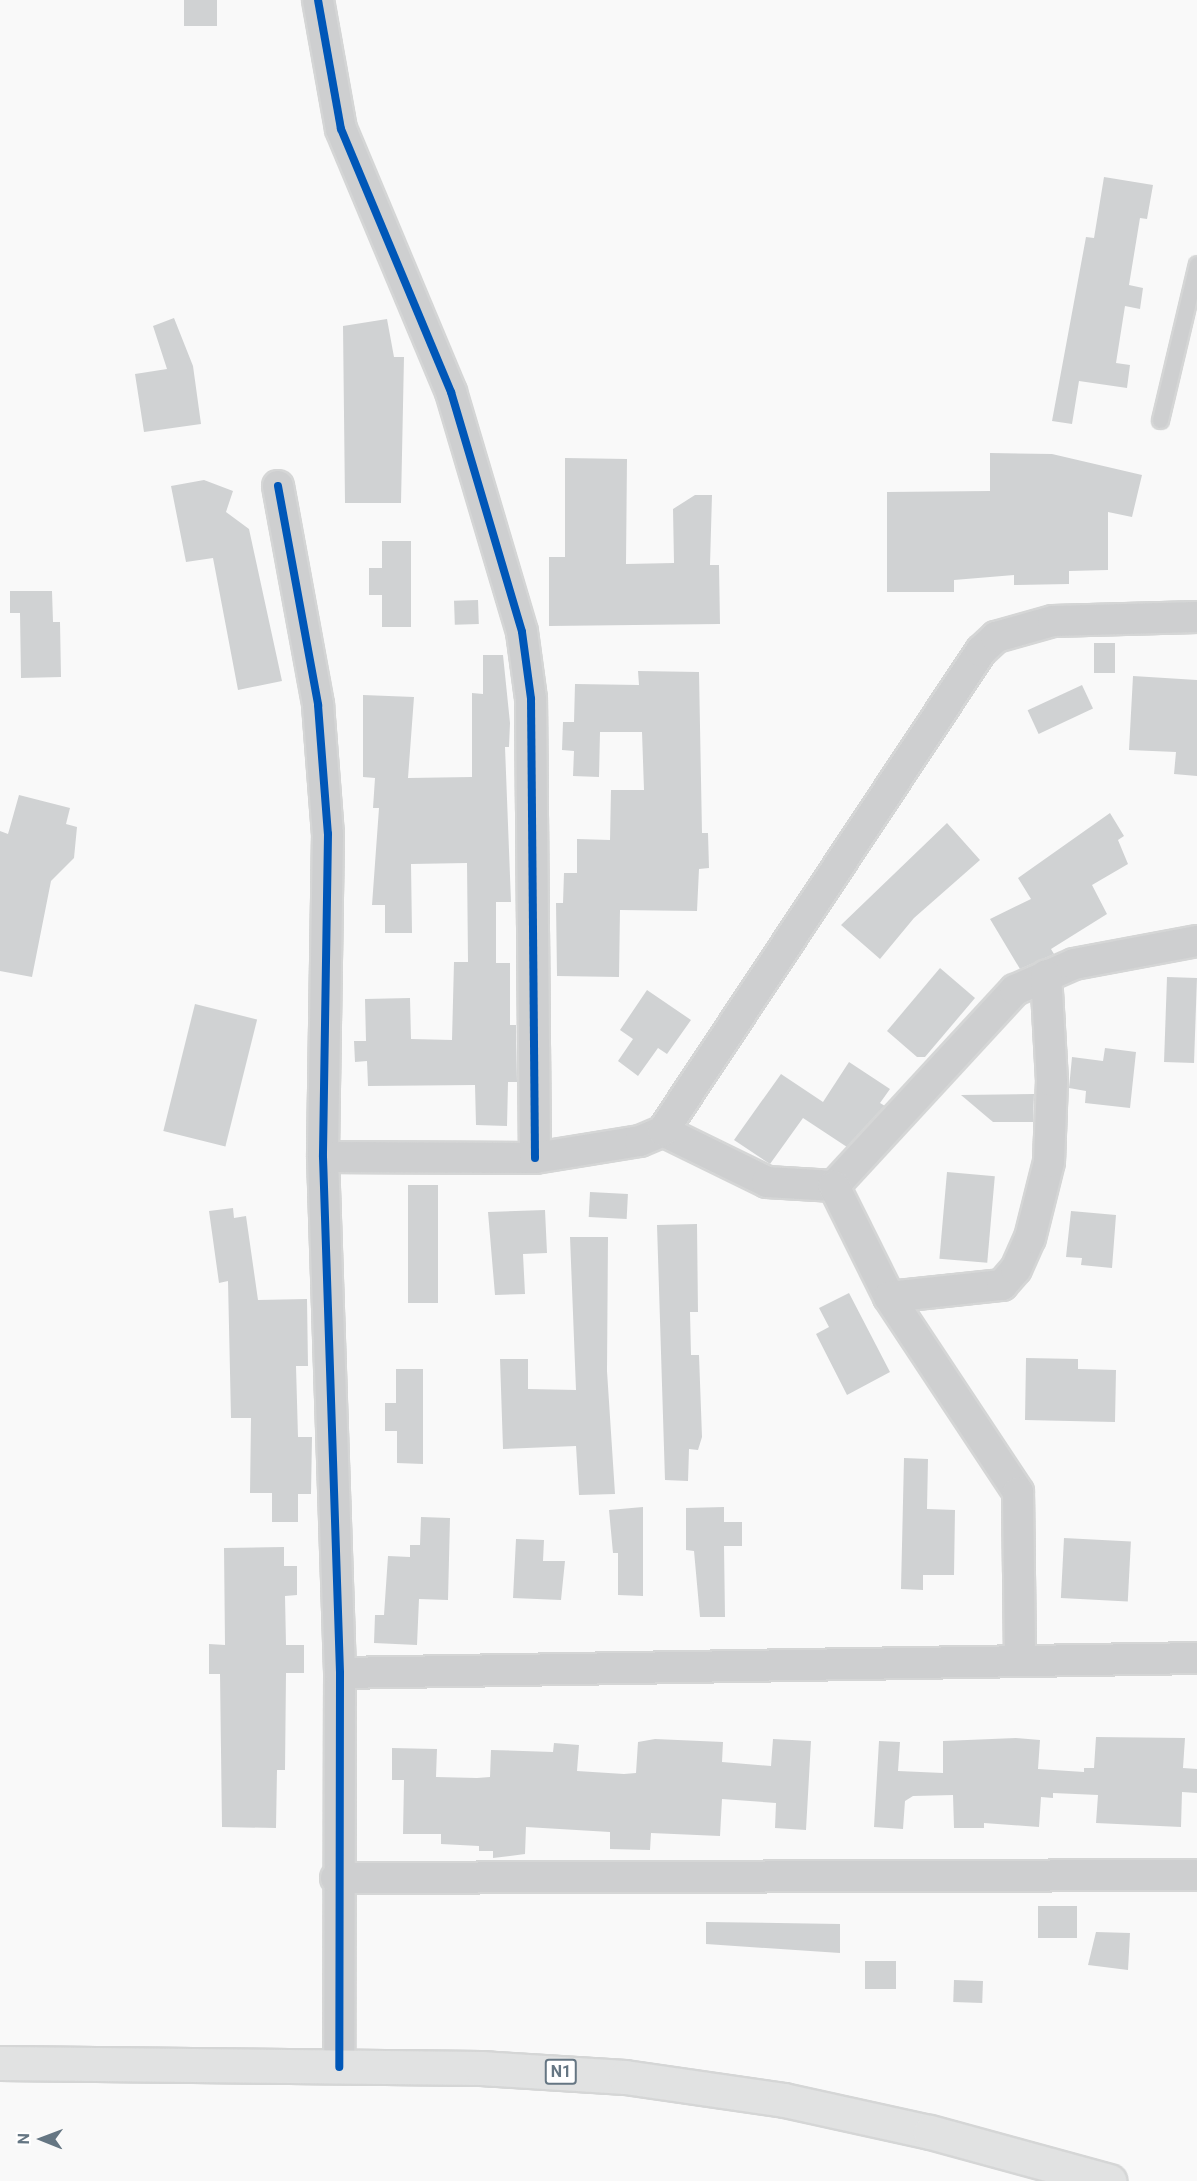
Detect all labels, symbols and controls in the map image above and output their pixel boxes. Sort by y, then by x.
road number: N1 [544,2059,578,2085]
north arrow [12,2109,72,2169]
text: N [14,2133,33,2144]

